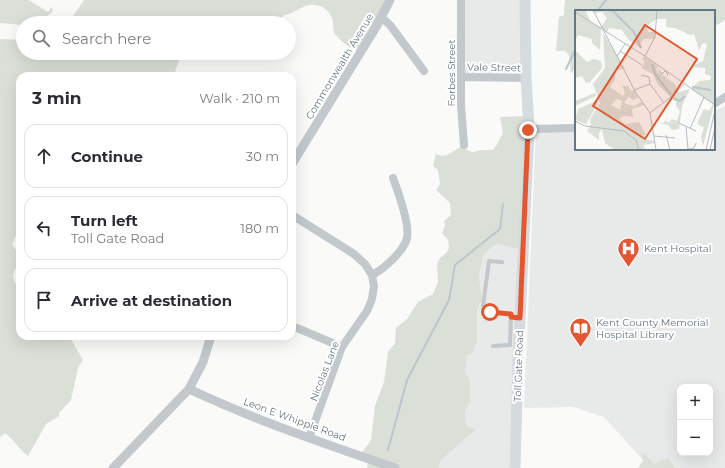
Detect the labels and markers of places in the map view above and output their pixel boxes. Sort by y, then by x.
hospital icon: Kent Hospital [615,235,641,268]
place label: Kent Hospital [644,242,711,255]
library icon: Kent County Memorial Hospital Library [567,315,593,348]
place label: Kent County Memorial Hospital Library [596,316,708,341]

